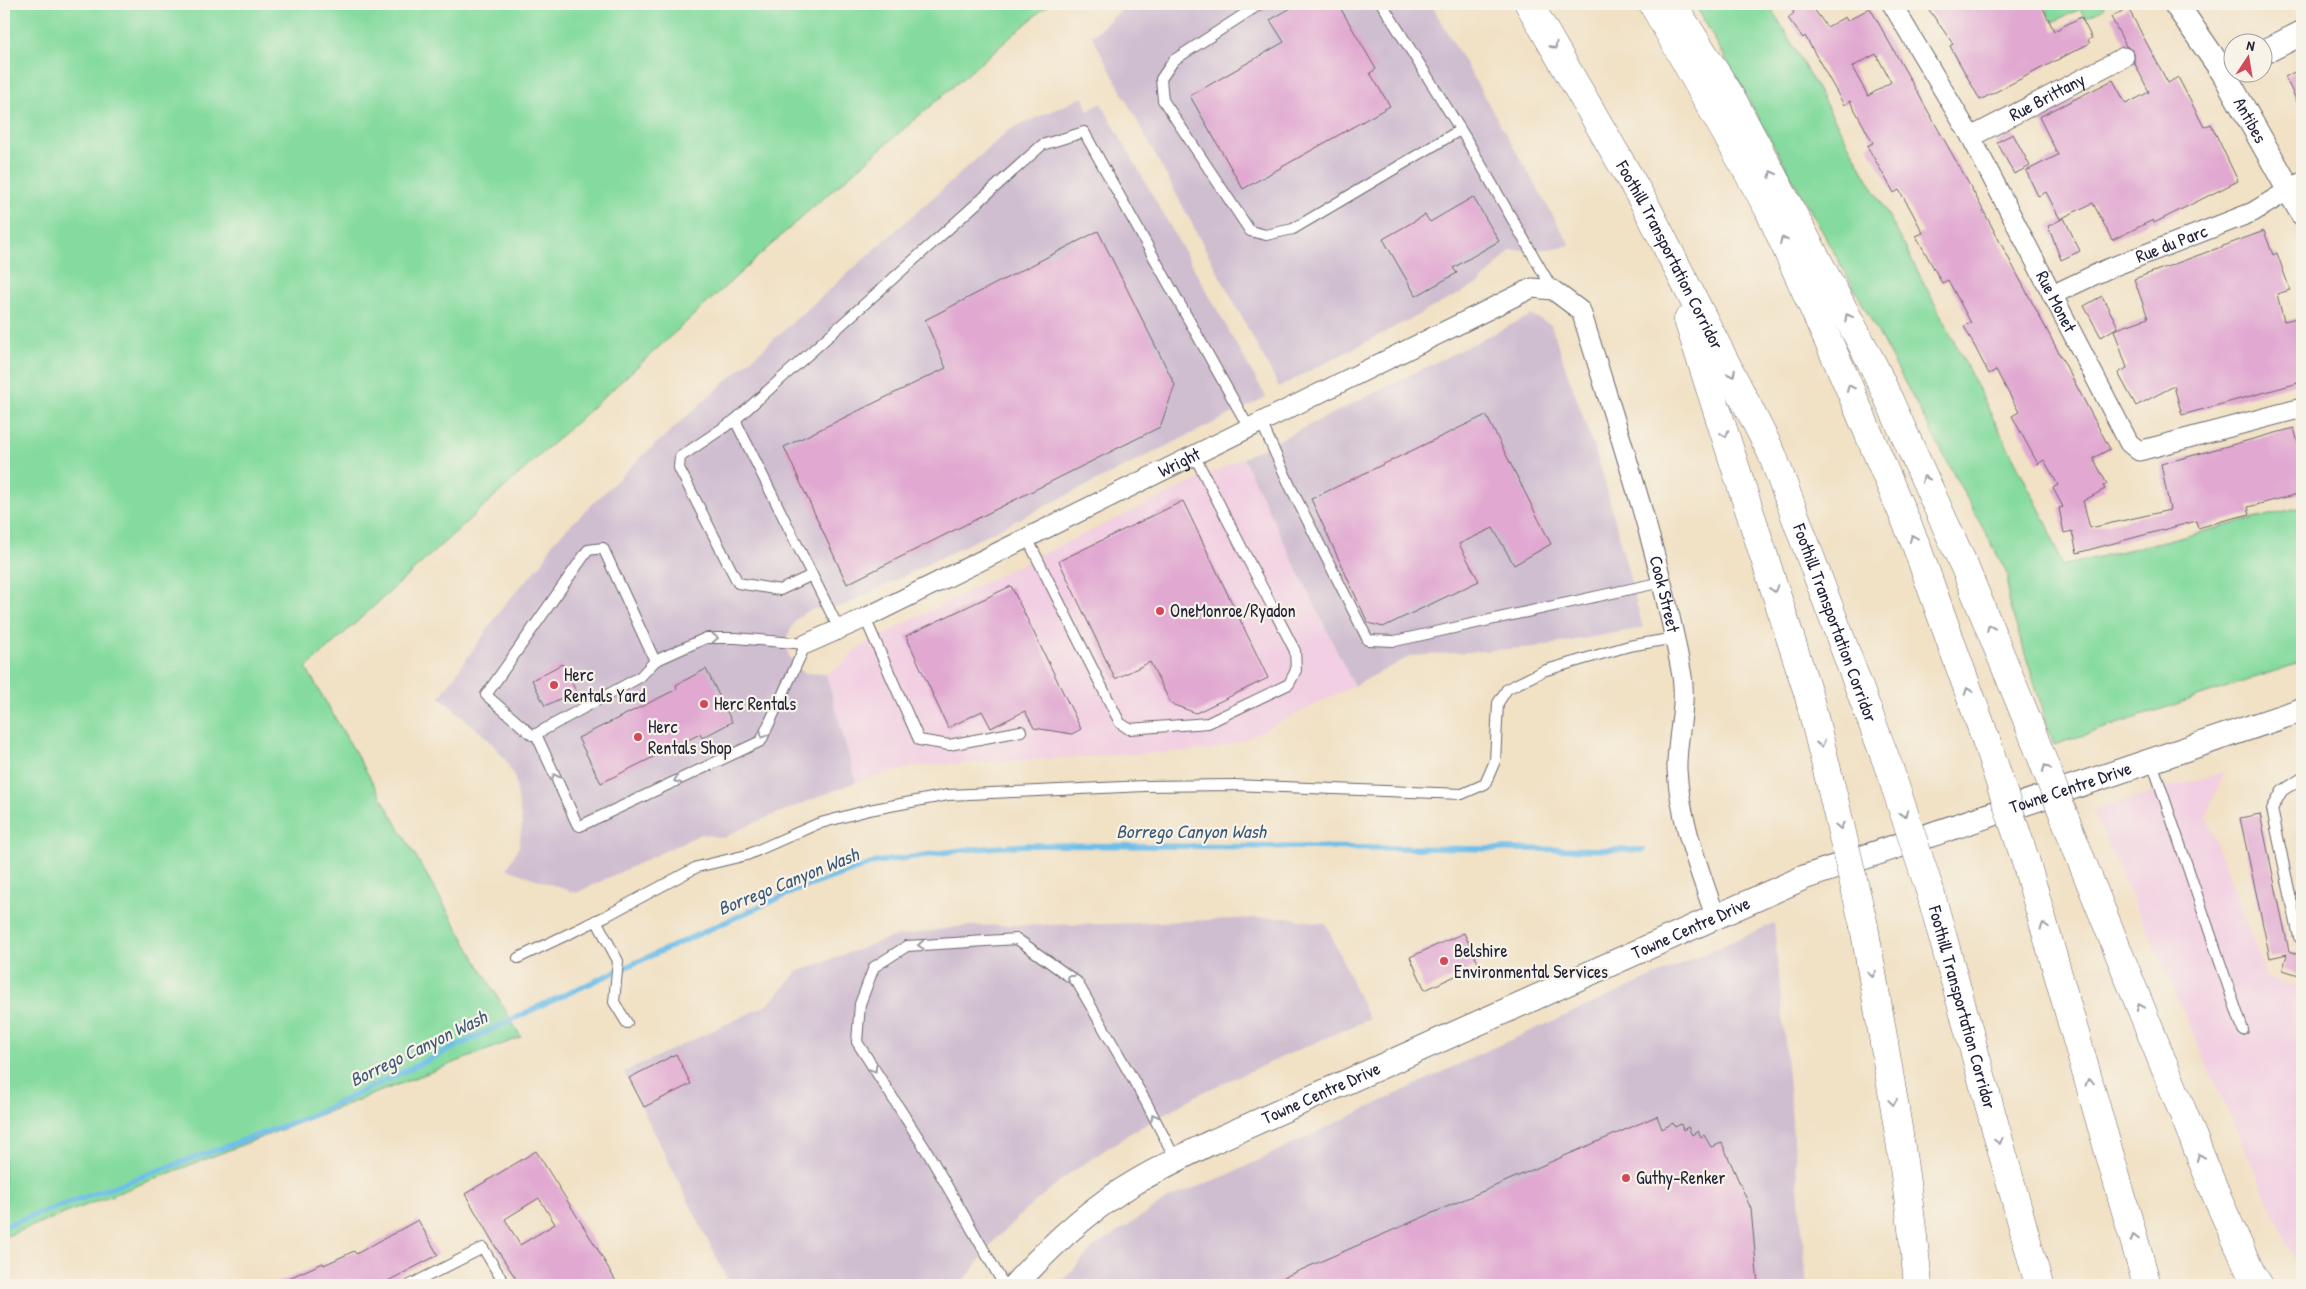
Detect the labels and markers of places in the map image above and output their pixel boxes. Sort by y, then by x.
place label: OneMonroe/Ryadon [1170,598,1296,623]
marker: OneMonroe/Ryadon [1154,605,1166,617]
place label: Herc Rentals Yard [564,662,646,708]
marker: Herc Rentals Yard [548,679,560,691]
place label: Herc Rentals [714,691,796,716]
marker: Herc Rentals [698,698,710,710]
place label: Herc Rentals Shop [648,714,732,760]
marker: Herc Rentals Shop [632,731,644,743]
place label: Belshire Environmental Services [1454,938,1608,984]
marker: Belshire Environmental Services [1438,955,1450,967]
place label: Guthy-Renker [1636,1165,1726,1190]
marker: Guthy-Renker [1620,1172,1632,1184]

